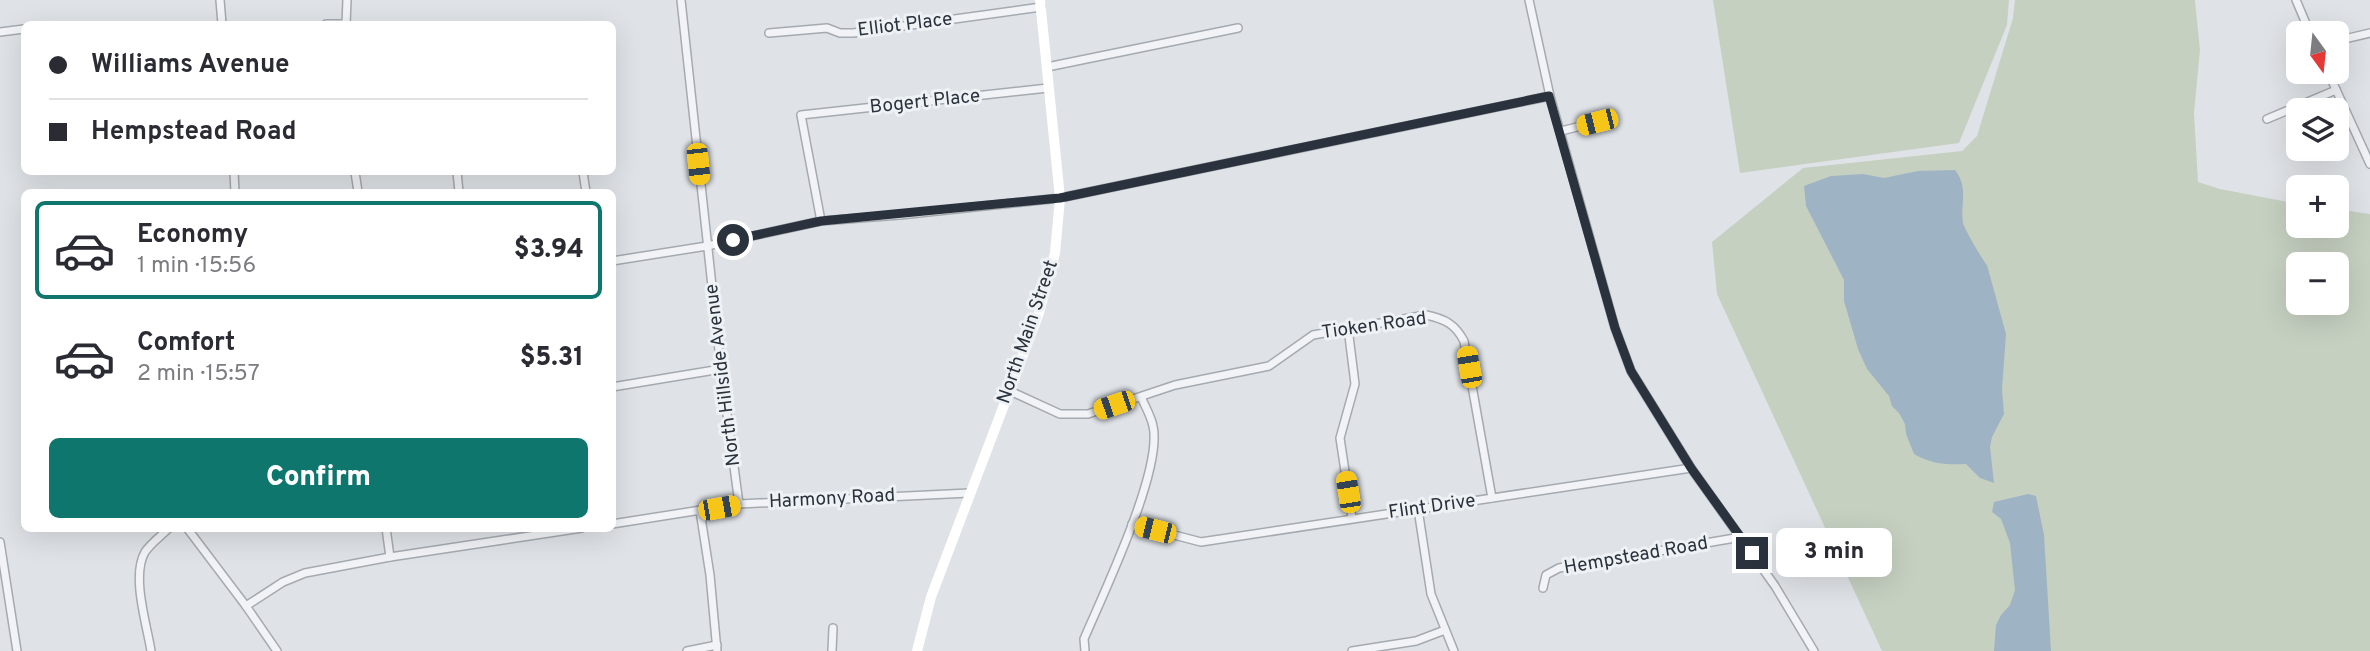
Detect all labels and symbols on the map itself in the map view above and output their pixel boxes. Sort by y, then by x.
street label: Elliot Place [856,7,954,43]
north arrow [2286,21,2348,84]
street label: Bogert Place [869,84,981,120]
car [1575,107,1620,137]
car [686,142,711,186]
route start [717,224,749,256]
street label: North Main Street [992,257,1064,407]
street label: North Hillside Avenue [700,282,746,468]
street label: Tioken Road [1320,307,1428,345]
car [1456,344,1483,390]
car [1091,388,1138,422]
car [1335,470,1362,514]
street label: Harmony Road [768,484,896,514]
street label: Flint Drive [1387,489,1477,525]
car [697,494,742,522]
car [1133,515,1178,545]
callout: 3 min [1776,528,1892,578]
street label: Hempstead Road [1562,532,1710,580]
route end [1736,537,1768,569]

